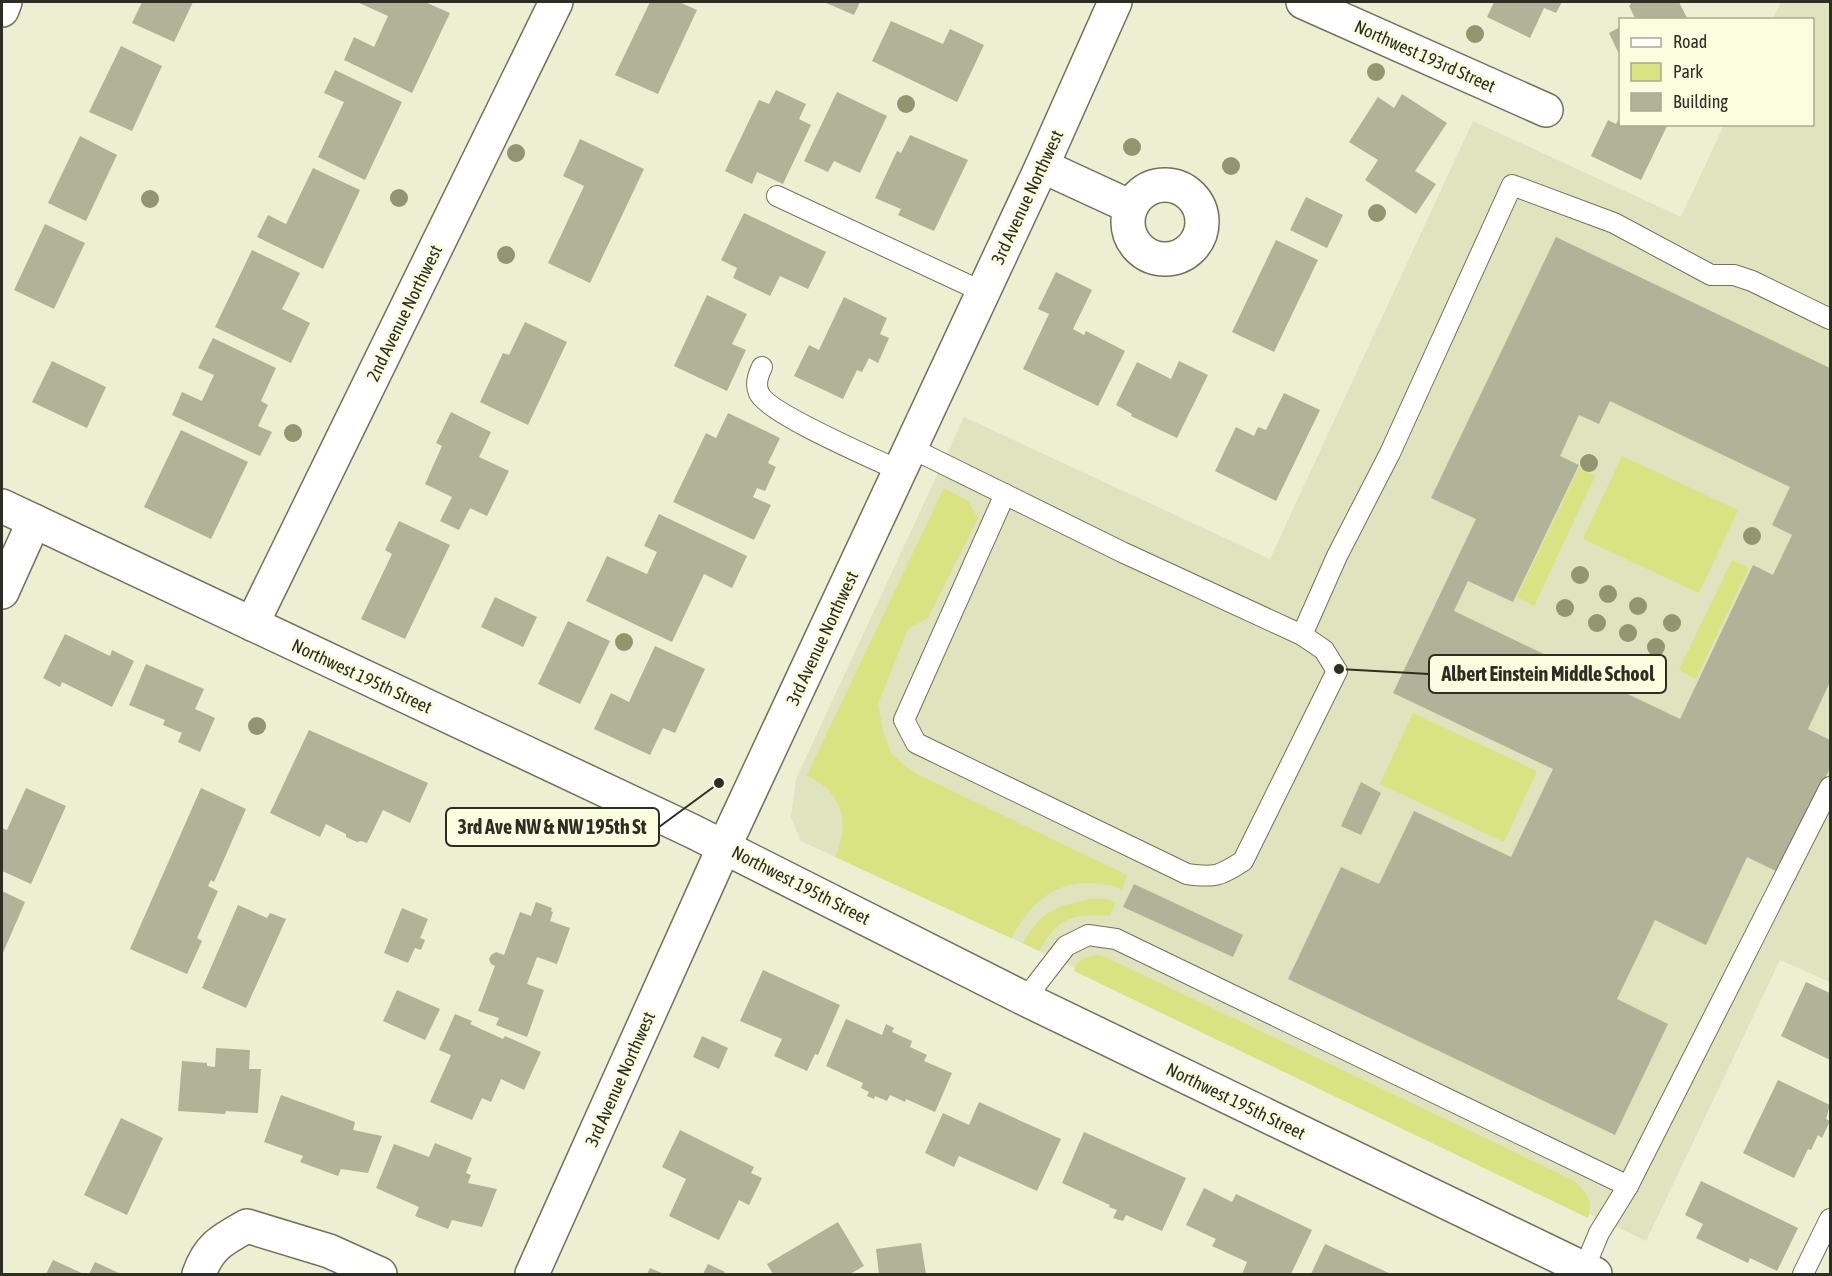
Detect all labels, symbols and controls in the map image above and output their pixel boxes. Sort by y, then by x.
street label: Northwest 193rd Street [1351,15,1499,97]
legend [1619,18,1814,126]
text: Road [1673,31,1707,52]
text: Park [1673,61,1703,82]
text: Building [1673,91,1728,112]
street label: 3rd Avenue Northwest [987,127,1067,267]
street label: 2nd Avenue Northwest [362,241,446,385]
street label: 3rd Avenue Northwest [782,568,862,708]
street label: Northwest 195th Street [289,634,435,718]
callout: Albert Einstein Middle School [1429,655,1666,693]
text: Albert Einstein Middle School [1441,662,1655,685]
callout: 3rd Ave NW & NW 195th St [446,808,659,846]
text: 3rd Ave NW & NW 195th St [458,815,647,838]
street label: Northwest 195th Street [728,841,874,929]
street label: 3rd Avenue Northwest [581,1008,659,1150]
street label: Northwest 195th Street [1163,1058,1309,1144]

